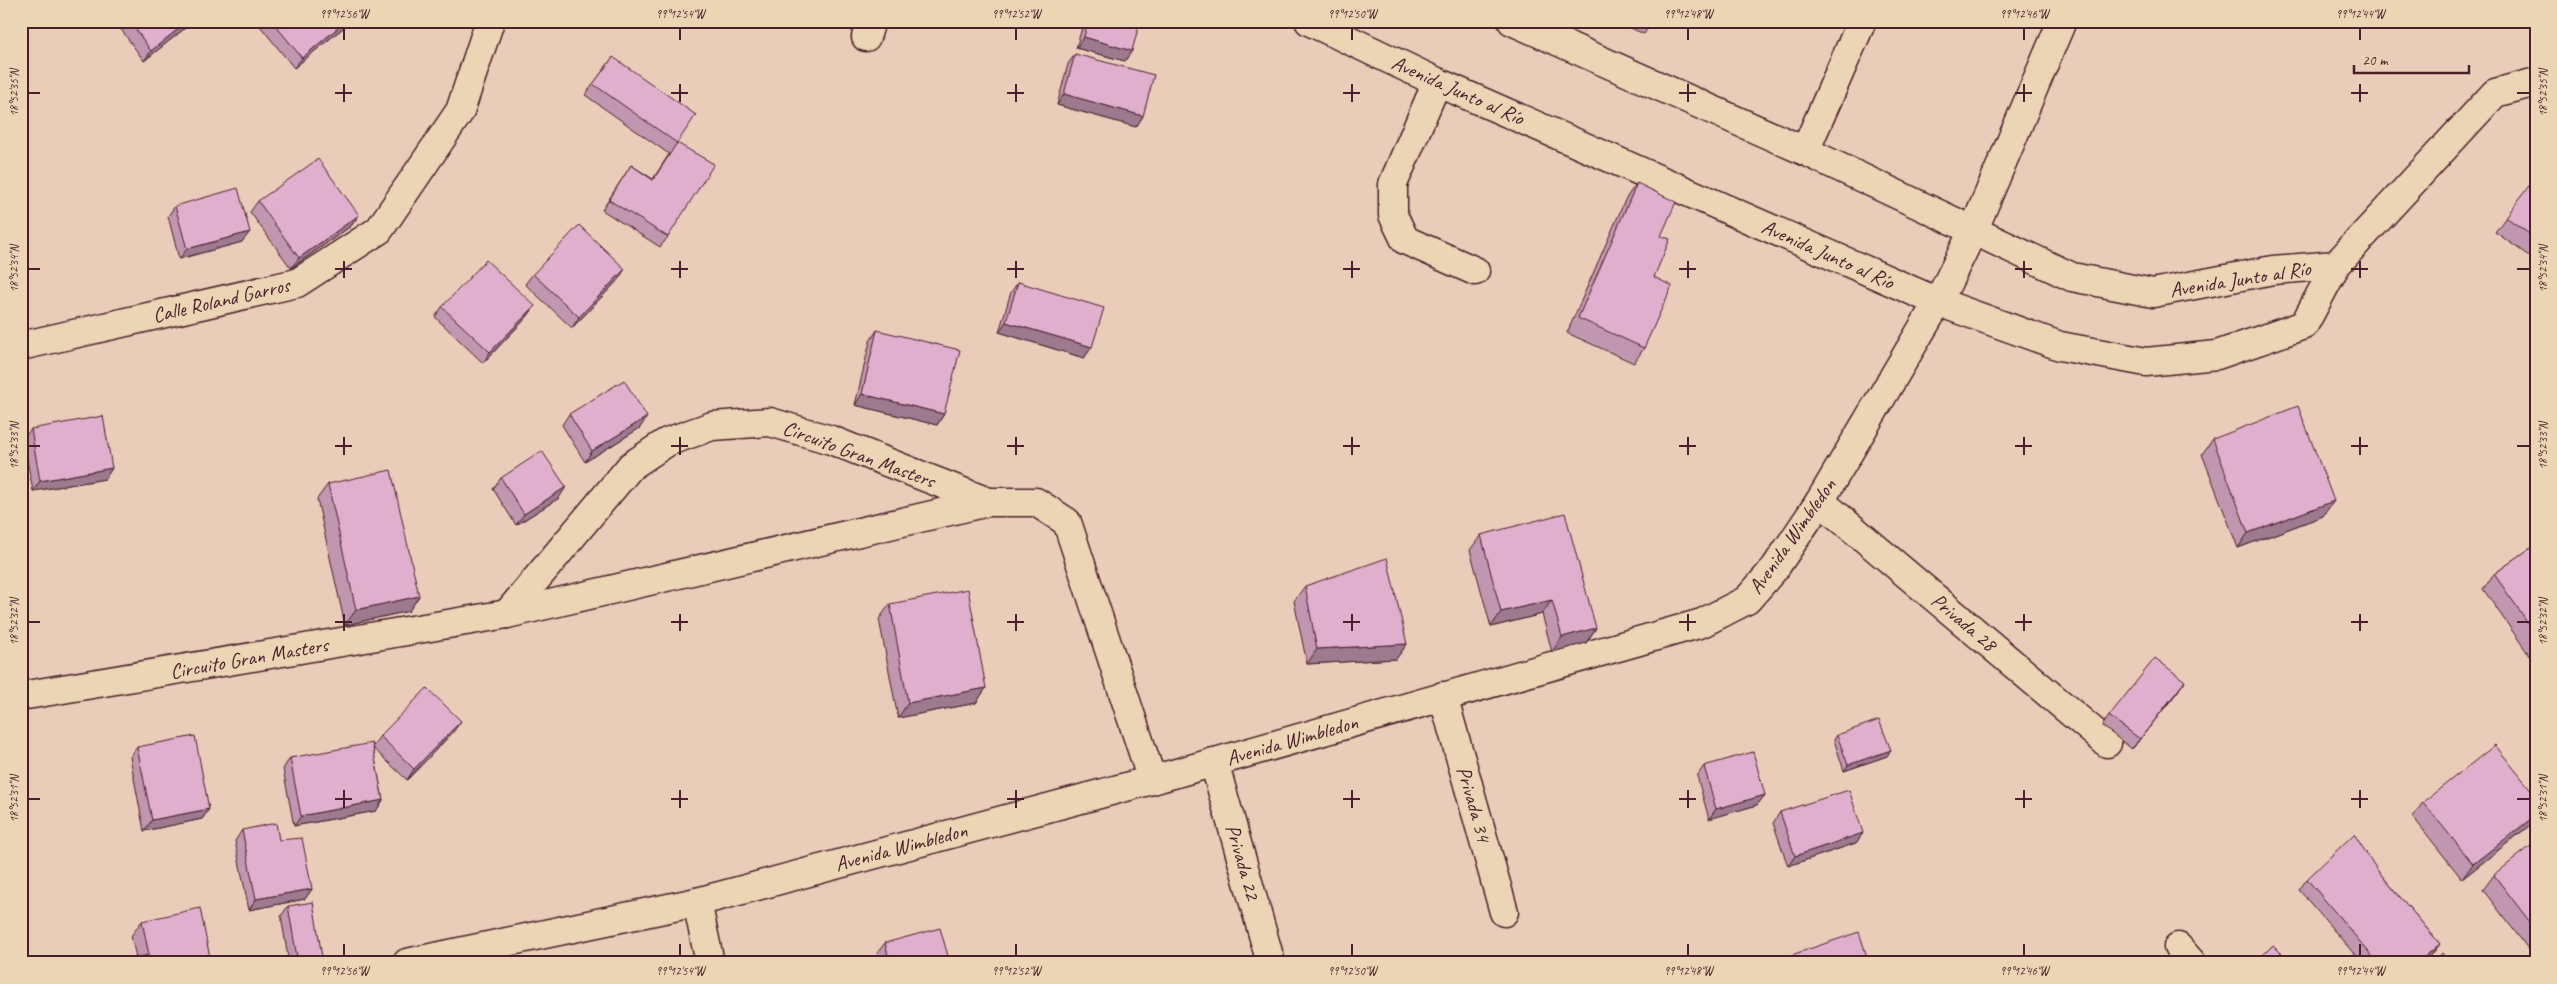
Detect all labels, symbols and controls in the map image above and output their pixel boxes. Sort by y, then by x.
text: 99°12'56"W [320,6,371,22]
text: 99°12'54"W [656,6,707,22]
text: 99°12'52"W [992,6,1043,22]
text: 99°12'50"W [1328,6,1379,22]
text: 99°12'48"W [1664,6,1715,22]
text: 99°12'46"W [2000,6,2051,22]
text: 99°12'44"W [2336,6,2387,22]
scale bar [2354,42,2470,74]
street label: Avenida Junto al Río [1388,49,1530,131]
text: 20 m [2362,51,2389,70]
text: 18°52'35"N [6,68,22,117]
text: 18°52'35"N [2535,68,2551,117]
street label: Avenida Junto al Río [1758,213,1900,295]
text: 18°52'34"N [6,244,22,293]
text: 18°52'34"N [2535,244,2551,293]
street label: Avenida Junto al Río [2168,255,2314,303]
street label: Calle Roland Garros [150,271,294,328]
street label: Circuito Gran Masters [779,414,940,494]
text: 18°52'33"N [6,421,22,470]
text: 18°52'33"N [2535,421,2551,470]
street label: Avenida Wimbledon [1742,473,1842,599]
street label: Privada 28 [1926,587,2004,659]
text: 18°52'32"N [6,597,22,646]
text: 18°52'32"N [2535,597,2551,646]
street label: Circuito Gran Masters [168,631,332,685]
street label: Avenida Wimbledon [1223,709,1361,771]
street label: Privada 34 [1451,763,1498,847]
text: 18°52'31"N [6,774,22,823]
text: 18°52'31"N [2535,774,2551,823]
street label: Avenida Wimbledon [832,817,970,877]
street label: Privada 22 [1220,821,1267,904]
text: 99°12'56"W [320,963,371,979]
text: 99°12'54"W [656,963,707,979]
text: 99°12'52"W [992,963,1043,979]
text: 99°12'50"W [1328,963,1379,979]
text: 99°12'48"W [1664,963,1715,979]
text: 99°12'46"W [2000,963,2051,979]
text: 99°12'44"W [2336,963,2387,979]

